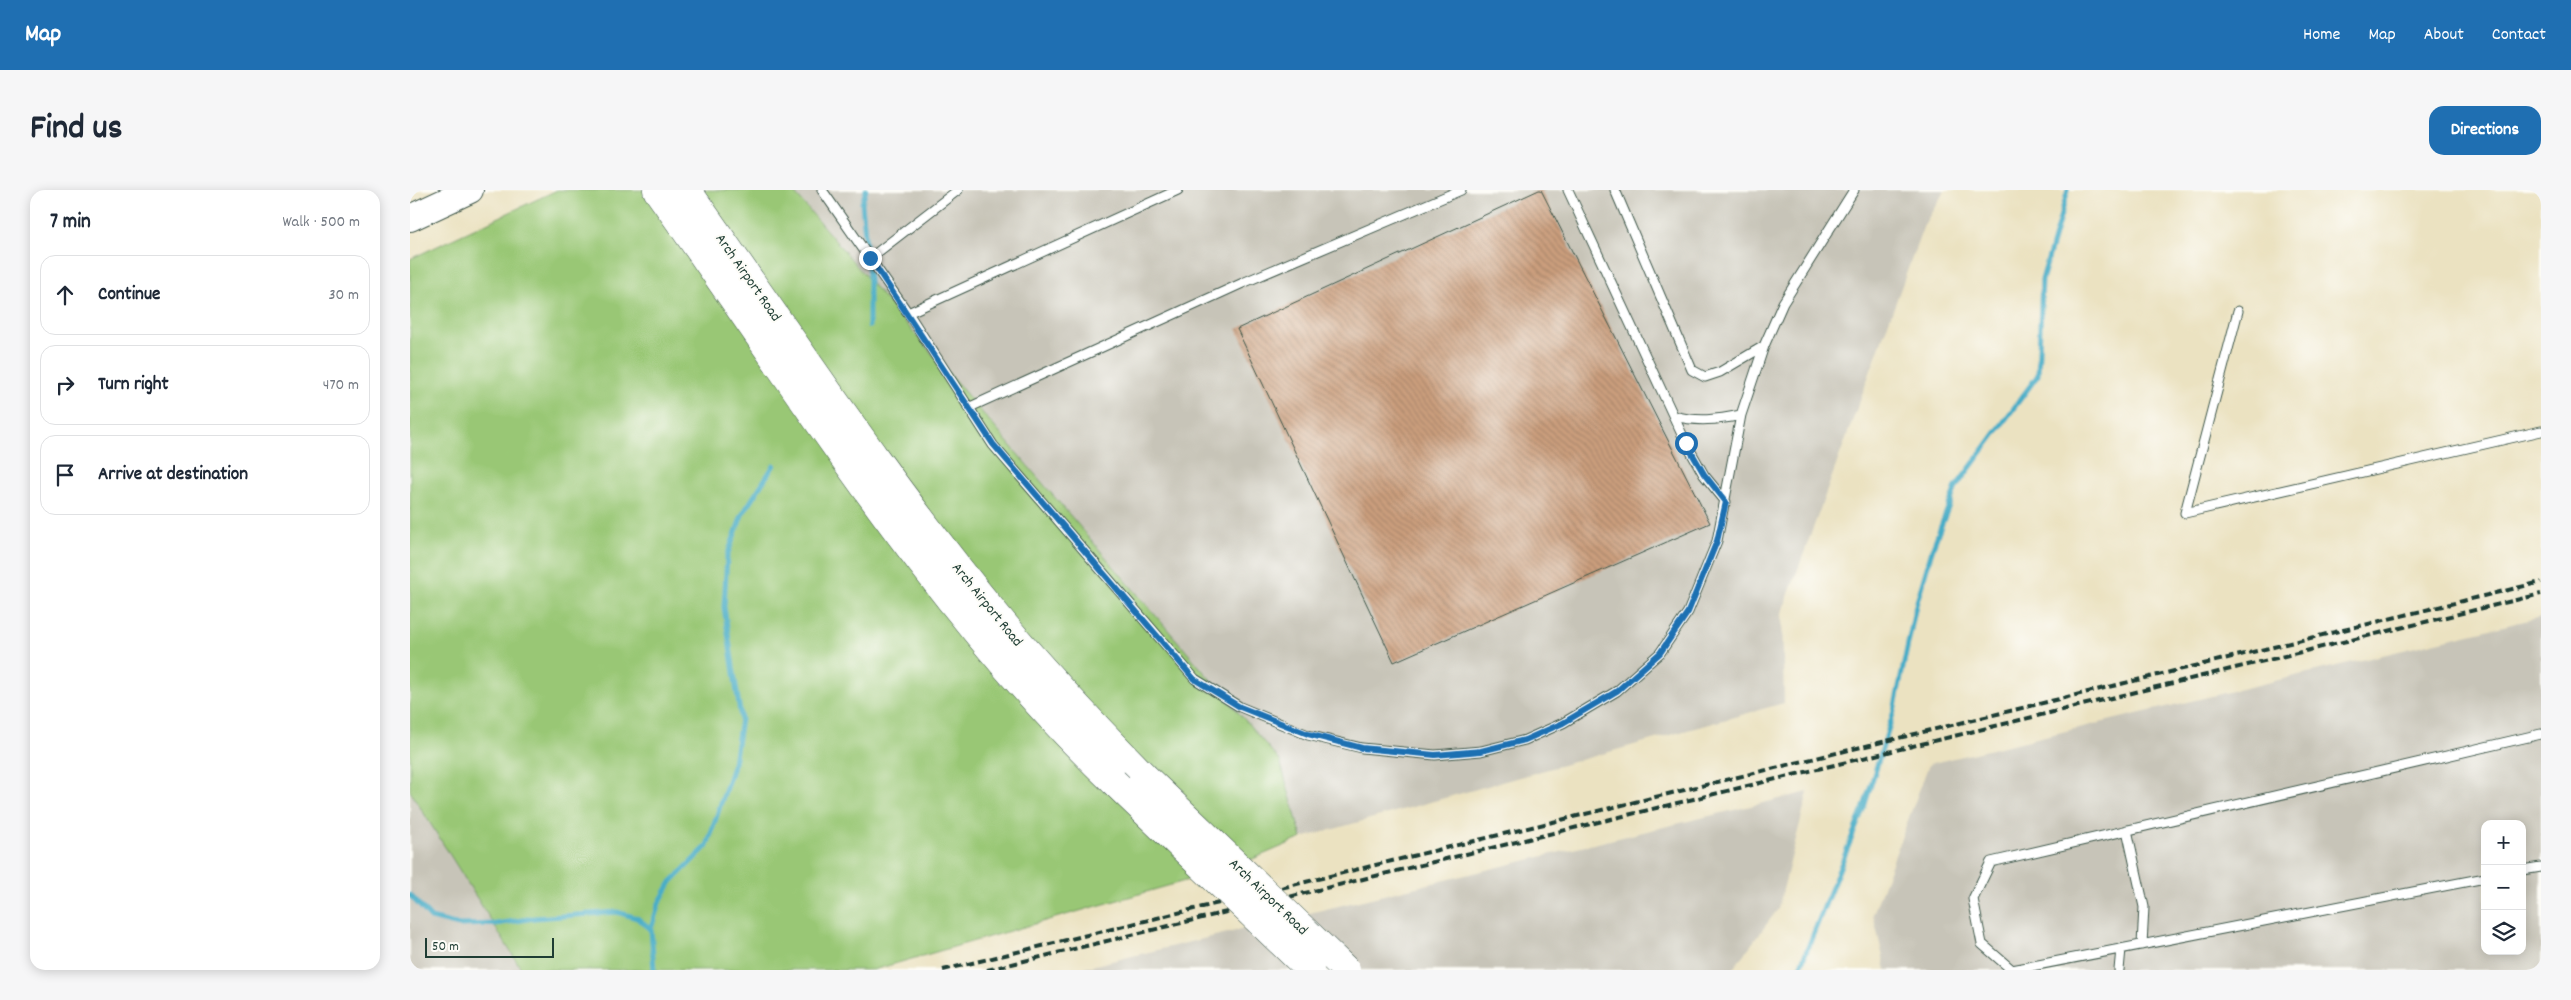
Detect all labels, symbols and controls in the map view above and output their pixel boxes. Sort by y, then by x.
text: Map [25,18,61,52]
text: Home [2303,23,2340,48]
text: Map [2368,23,2396,48]
text: About [2424,23,2464,48]
text: Contact [2492,23,2546,48]
text: Find us [30,105,122,155]
button: Directions [2429,106,2541,155]
text: 7 min [50,208,91,238]
text: Walk · 500 m [282,211,360,234]
street label: Arch Airport Road [709,230,786,327]
route end [859,247,882,270]
icon: ahead [51,281,79,309]
text: Continue [98,282,160,309]
text: 30 m [329,284,359,307]
icon: right [51,371,79,399]
text: Turn right [98,372,169,399]
text: 470 m [323,374,359,397]
route start [1675,432,1698,455]
icon: arrive [51,461,79,489]
text: Arrive at destination [98,462,248,489]
street label: Arch Airport Road [946,558,1027,652]
map controls [2481,820,2526,955]
button: + [2481,820,2526,865]
street label: Arch Airport Road [1223,854,1312,941]
button: − [2481,865,2526,910]
button: layers [2481,910,2526,955]
scale bar [425,935,554,958]
text: 50 m [432,937,459,957]

